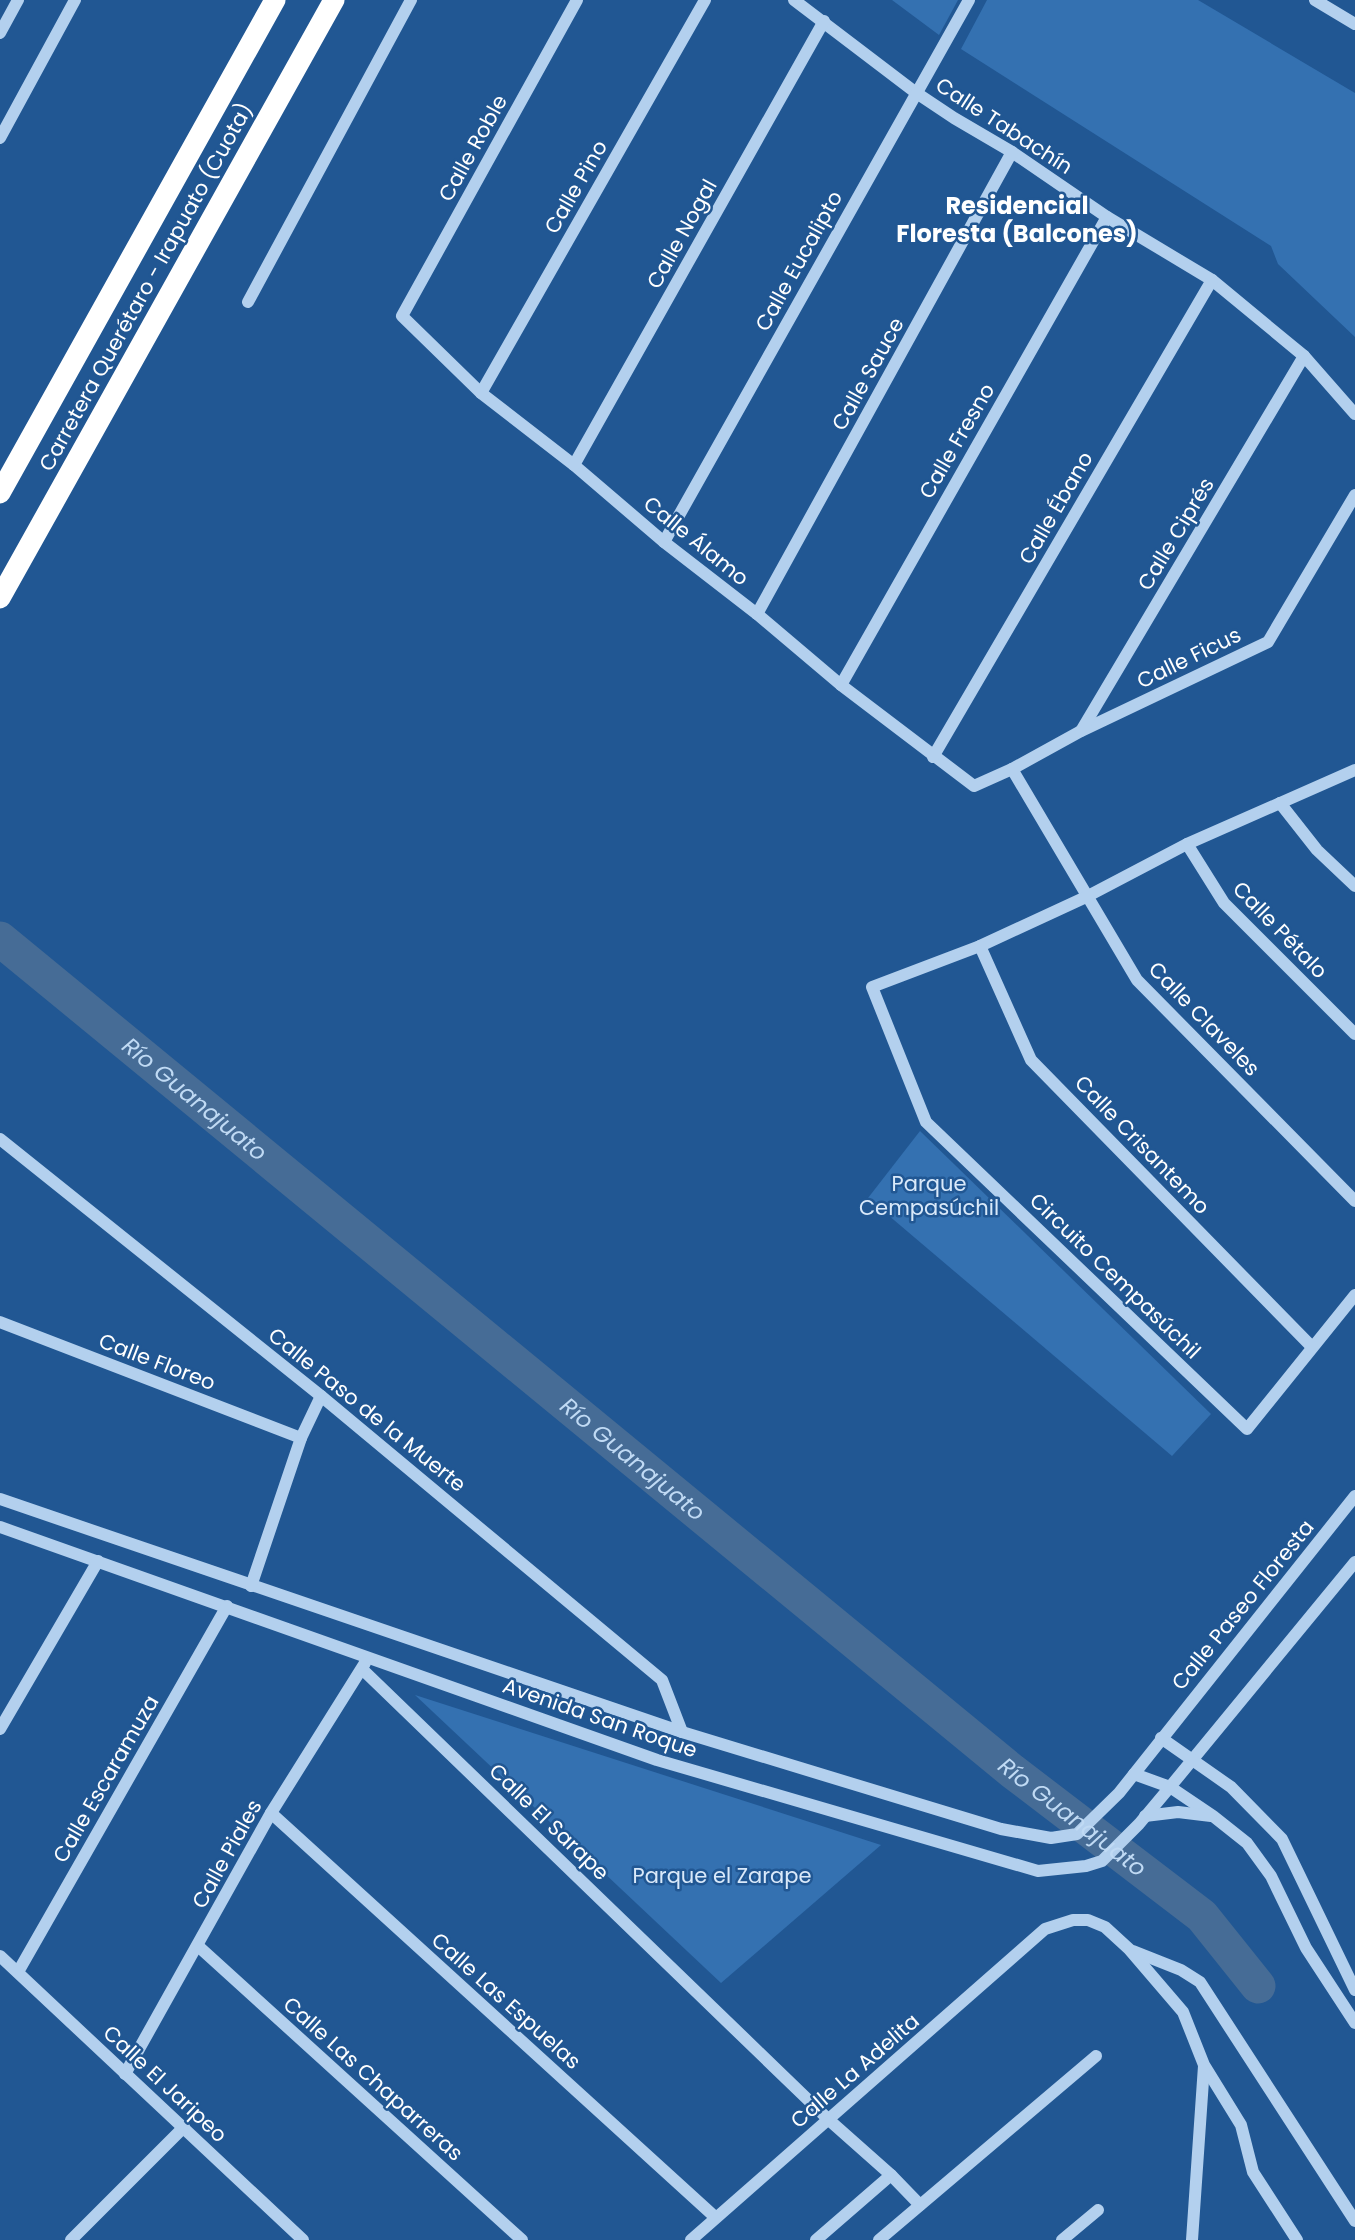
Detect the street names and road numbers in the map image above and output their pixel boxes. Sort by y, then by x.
street label: Calle Tabachín [930,70,1078,181]
street label: Calle Roble [431,89,514,206]
street label: Carretera Querétaro - Irapuato (Cuota) [32,97,259,476]
street label: Calle Pino [537,135,614,239]
street label: Calle Nogal [640,174,724,294]
street label: Calle Eucalipto [748,185,849,336]
street label: Calle Sauce [825,312,911,435]
street label: Calle Fresno [912,378,1001,504]
street label: Calle Ébano [1012,446,1099,569]
street label: Calle Ciprés [1130,472,1221,596]
street label: Calle Álamo [637,489,755,592]
street label: Calle Ficus [1132,620,1246,695]
street label: Calle Pétalo [1227,875,1334,985]
street label: Calle Claveles [1142,955,1267,1082]
street label: Calle Crisantemo [1068,1069,1216,1221]
street label: Circuito Cempasúchil [1023,1186,1207,1365]
street label: Calle Paso de la Muerte [262,1321,472,1498]
street label: Calle Floreo [95,1326,220,1397]
street label: Calle Paseo Floresta [1165,1513,1320,1696]
street label: Avenida San Roque [499,1671,701,1764]
street label: Calle Escaramuza [46,1690,165,1868]
street label: Calle El Sarape [483,1757,616,1886]
street label: Calle Piales [185,1794,268,1913]
street label: Calle Las Espuelas [425,1926,587,2076]
street label: Calle Las Chaparreras [277,1990,470,2167]
street label: Calle La Adelita [784,2007,925,2135]
street label: Calle El Jaripeo [97,2019,234,2149]

